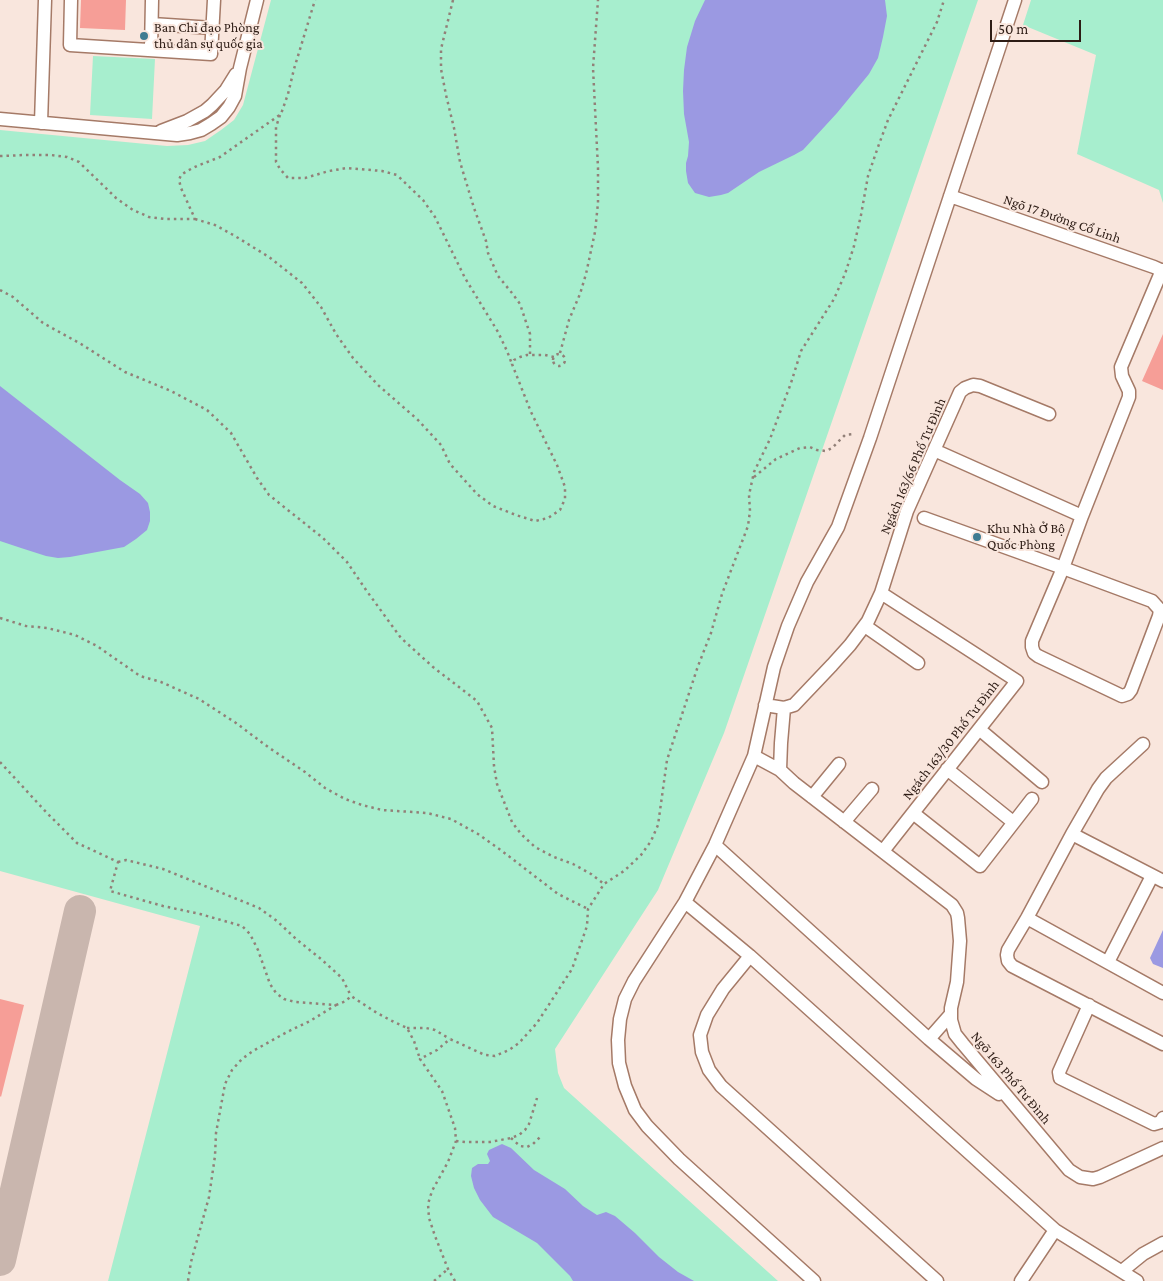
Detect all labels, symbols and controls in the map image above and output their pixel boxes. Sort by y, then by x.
scale bar [993,10,1084,42]
place label: Ban Chỉ đạo Phòng thủ dân sự quốc gia [154,20,263,52]
text: 50 m [998,21,1028,37]
marker: Ban Chỉ đạo Phòng thủ dân sự quốc gia [138,30,150,42]
street label: Ngõ 17 Đường Cổ Linh [1001,191,1123,247]
street label: Ngách 163/66 Phố Tư Đình [877,395,949,537]
place label: Khu Nhà Ở Bộ Quốc Phòng [987,521,1065,554]
marker: Khu Nhà Ở Bộ Quốc Phòng [971,531,983,543]
street label: Ngách 163/30 Phố Tư Đình [899,677,1003,803]
street label: Ngõ 163 Phố Tư Đình [967,1028,1055,1128]

